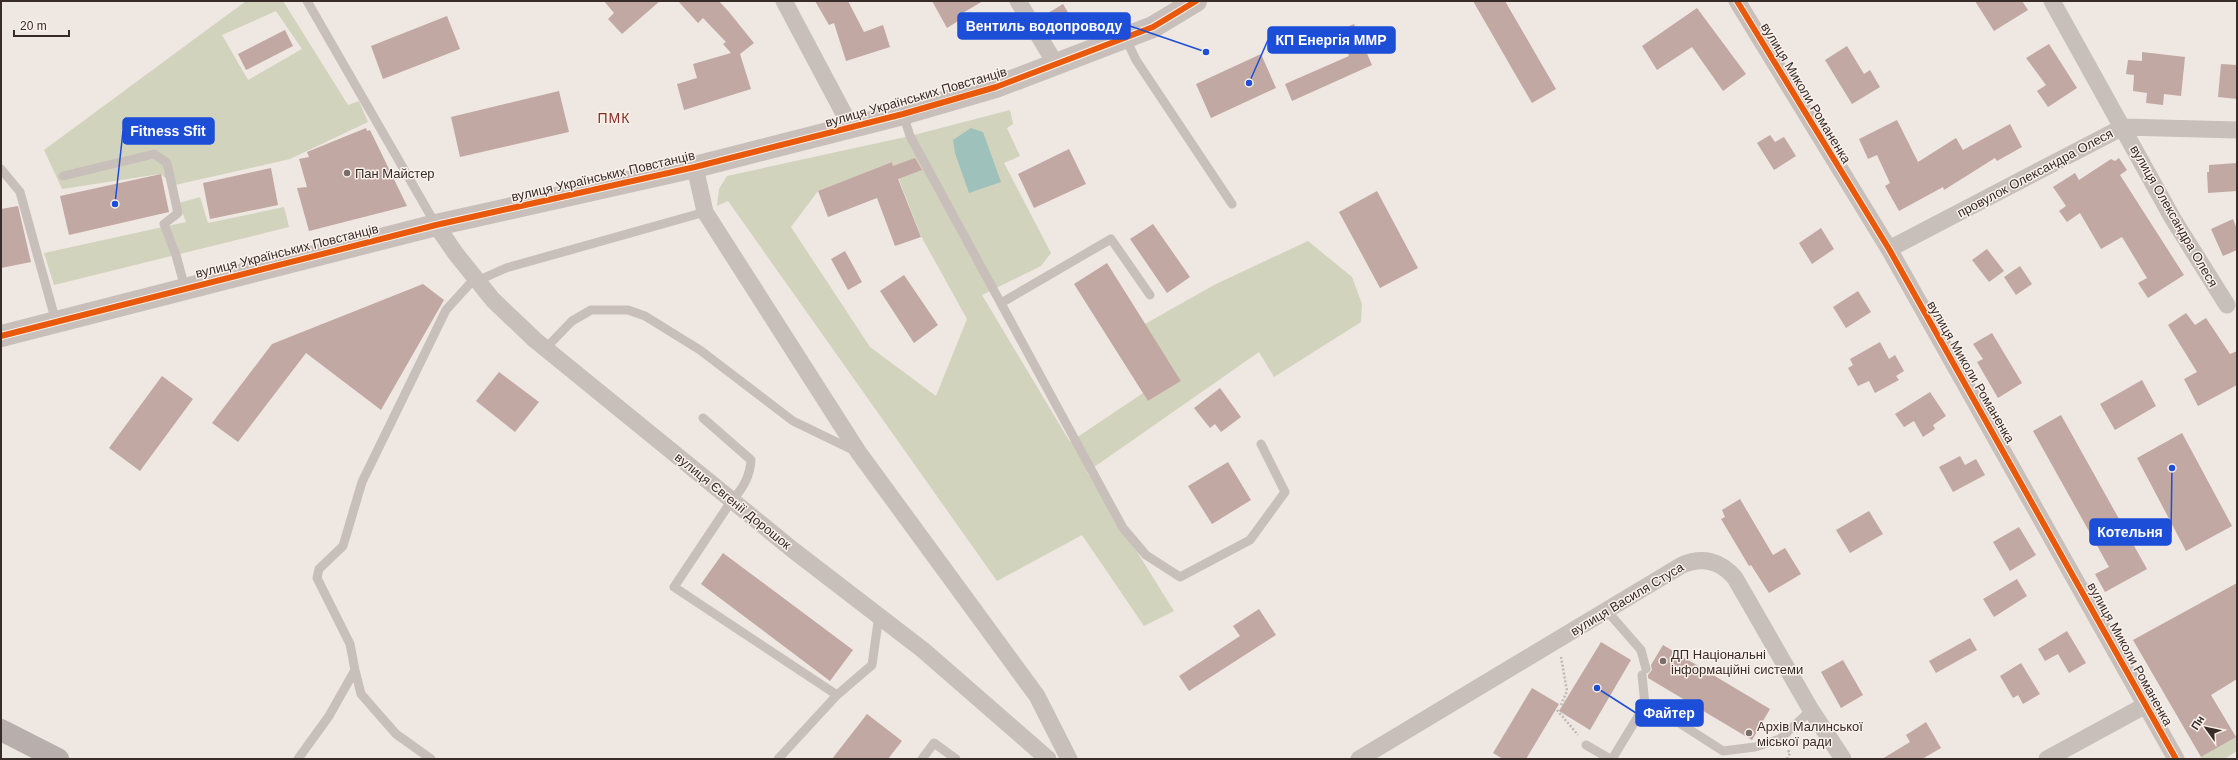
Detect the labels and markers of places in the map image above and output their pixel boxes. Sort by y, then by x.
callout: Вентиль водопроводу [958,13,1130,39]
callout: КП Енергія ММР [1268,27,1395,53]
callout: Fitness Sfit [123,118,214,144]
place label: Пан Майстер [355,166,435,181]
marker: Пан Майстер [342,168,352,178]
callout: Котельня [2090,519,2171,545]
place label: ДП Національні інформаційні системи [1671,647,1803,677]
marker: ДП Національні інформаційні системи [1658,656,1668,666]
callout: Файтер [1636,700,1703,726]
place label: Архів Малинської міської ради [1757,719,1863,749]
marker: Архів Малинської міської ради [1744,728,1754,738]

